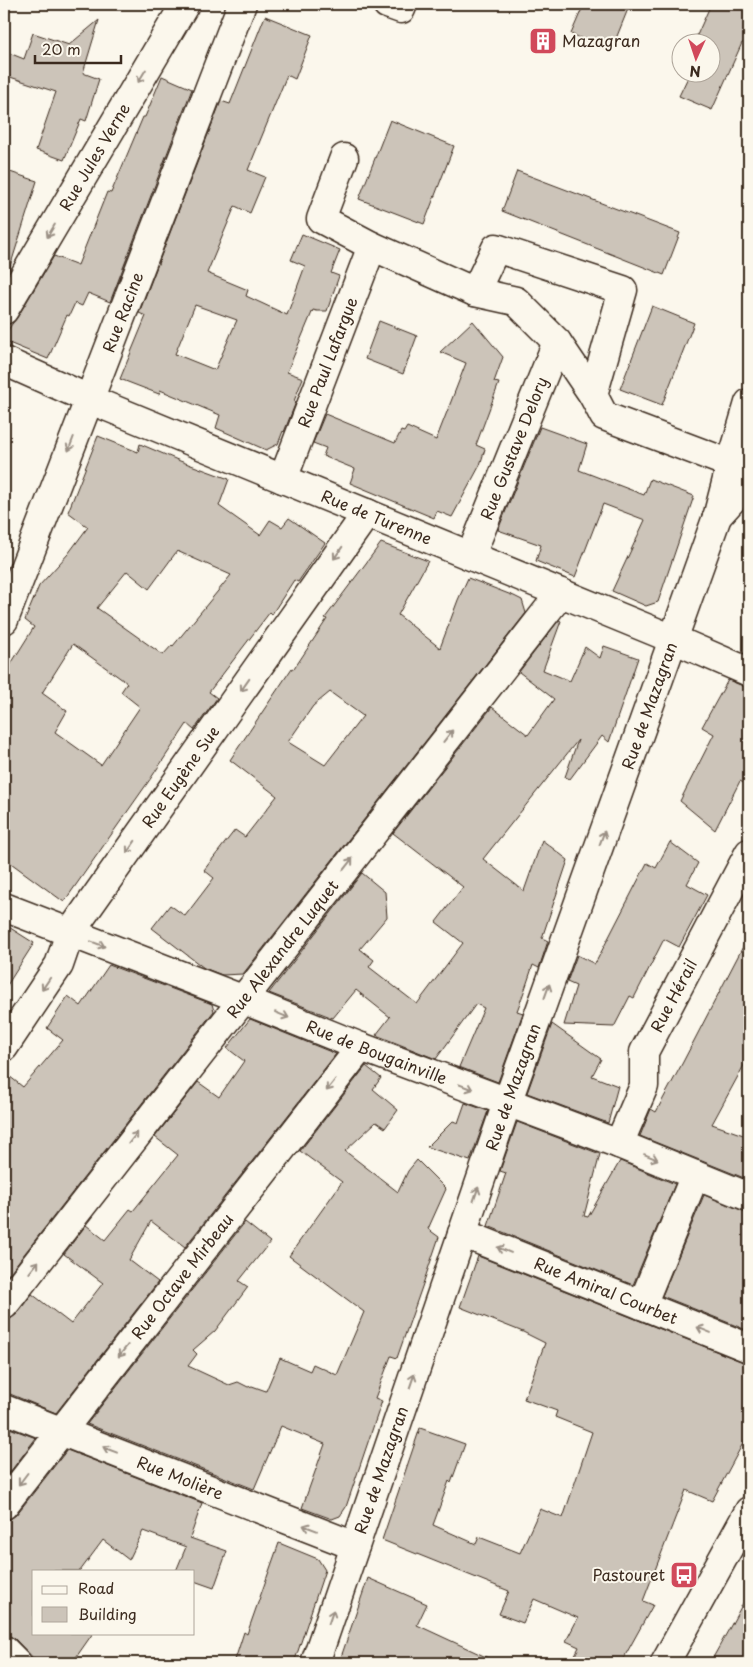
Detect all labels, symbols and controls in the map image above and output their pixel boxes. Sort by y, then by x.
building icon: Mazagran [528,26,558,56]
place label: Mazagran [562,28,640,52]
scale bar [35,32,121,64]
north arrow [670,32,720,82]
text: 20 m [42,37,81,60]
text: N [689,61,701,82]
one-way arrow [137,68,147,82]
street label: Rue Jules Verne [52,98,135,215]
one-way arrow [45,223,55,237]
street label: Rue Racine [96,268,148,356]
street label: Rue Paul Lafargue [291,293,363,431]
street label: Rue Gustave Delory [473,373,553,523]
one-way arrow [66,436,75,452]
street label: Rue de Turenne [318,483,436,550]
one-way arrow [333,545,343,559]
street label: Rue de Mazagran [615,638,682,772]
one-way arrow [240,678,250,692]
street label: Rue Eugène Sue [135,720,224,832]
one-way arrow [443,730,454,743]
one-way arrow [598,831,607,846]
one-way arrow [126,840,136,854]
one-way arrow [343,857,353,871]
street label: Rue Alexandre Luquet [220,874,344,1023]
one-way arrow [90,940,105,949]
street label: Rue Hérail [644,954,702,1036]
one-way arrow [41,977,51,991]
one-way arrow [543,984,552,999]
one-way arrow [274,1011,289,1020]
street label: Rue de Bougainville [303,1013,451,1089]
street label: Rue de Mazagran [479,1020,546,1154]
one-way arrow [325,1078,336,1091]
one-way arrow [458,1083,473,1092]
one-way arrow [128,1132,139,1145]
one-way arrow [643,1153,658,1163]
one-way arrow [471,1186,481,1202]
street label: Rue Octave Mirbeau [125,1208,238,1344]
one-way arrow [497,1245,512,1254]
street label: Rue Amiral Courbet [531,1250,682,1329]
one-way arrow [28,1261,39,1274]
one-way arrow [697,1324,712,1334]
one-way arrow [117,1344,128,1357]
one-way arrow [408,1373,417,1389]
street label: Rue de Mazagran [347,1403,413,1537]
one-way arrow [103,1445,118,1454]
street label: Rue Molière [134,1449,227,1505]
one-way arrow [18,1472,28,1486]
one-way arrow [303,1523,318,1533]
bus stop icon: Pastouret [669,1560,699,1590]
place label: Pastouret [593,1562,665,1586]
legend [32,1570,195,1634]
text: Road [78,1576,114,1599]
text: Building [78,1602,137,1625]
one-way arrow [327,1610,336,1625]

